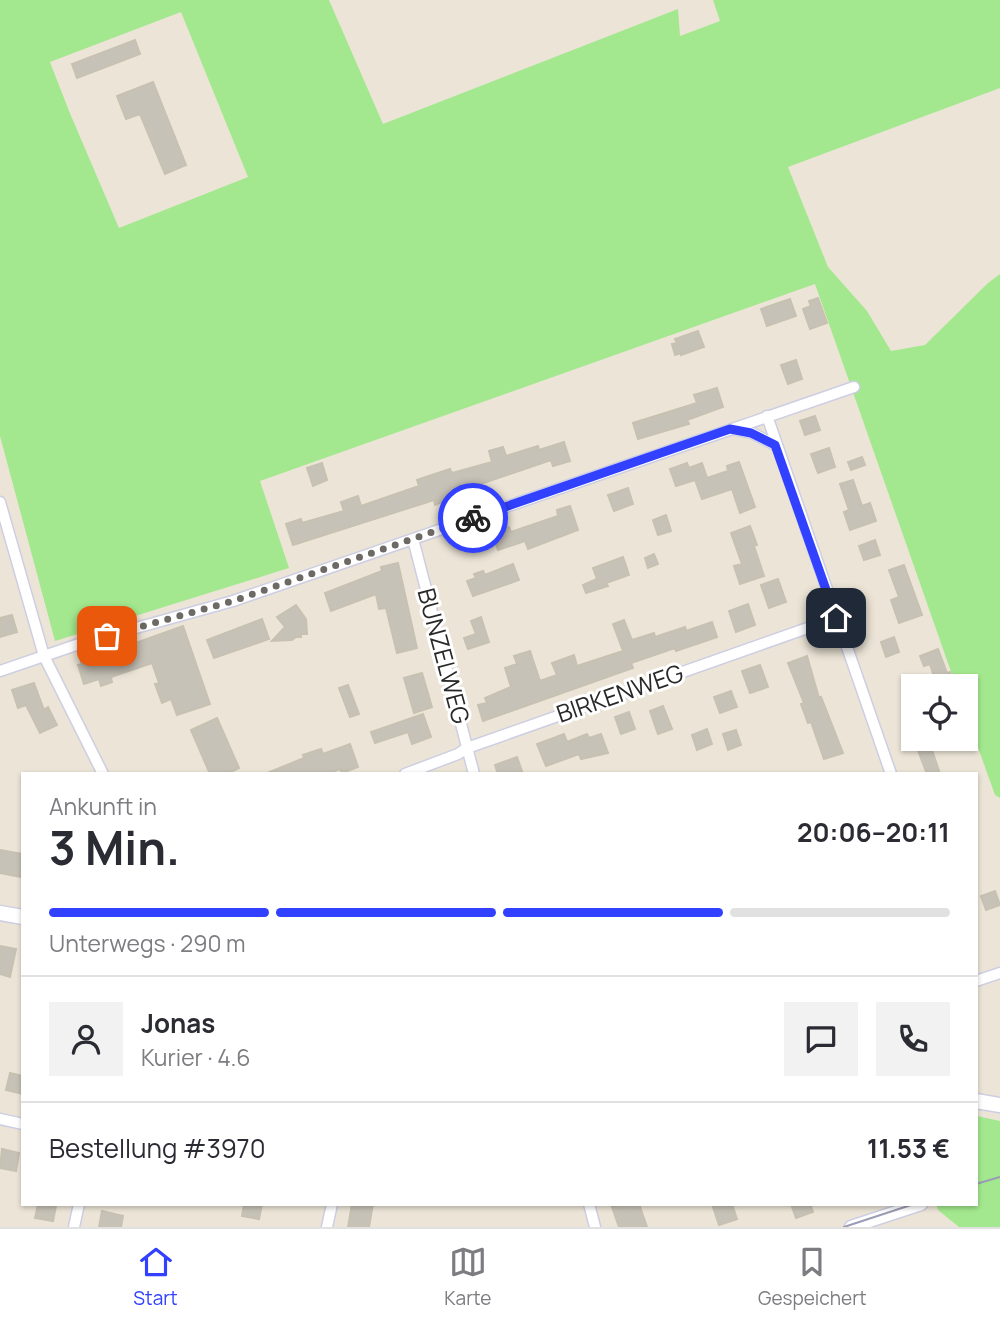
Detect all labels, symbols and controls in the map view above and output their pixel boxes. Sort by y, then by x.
courier [438,483,508,553]
icon: bike [454,499,492,537]
street label: BUNZELWEG [411,584,478,727]
pin [806,588,866,648]
icon: home [817,599,855,637]
pin [77,606,137,666]
icon: bag [88,617,126,655]
street label: BIRKENWEG [552,655,687,730]
map controls [901,674,978,751]
button: locate [901,674,978,751]
text: Ankunft in [49,790,157,822]
text: 20:06–20:11 [797,814,950,850]
text: 3 Min. [49,816,180,879]
text: Unterwegs · 290 m [49,927,246,959]
button: person [49,1002,123,1076]
button: chat [784,1002,858,1076]
button: phone [876,1002,950,1076]
text: Jonas [141,1005,215,1041]
text: Kurier · 4.6 [141,1041,251,1073]
text: Bestellung #3970 [49,1130,266,1166]
text: 11.53 € [867,1130,950,1166]
tab: Start [133,1243,178,1311]
tab: Karte [444,1243,491,1311]
tab: Gespeichert [758,1243,867,1311]

